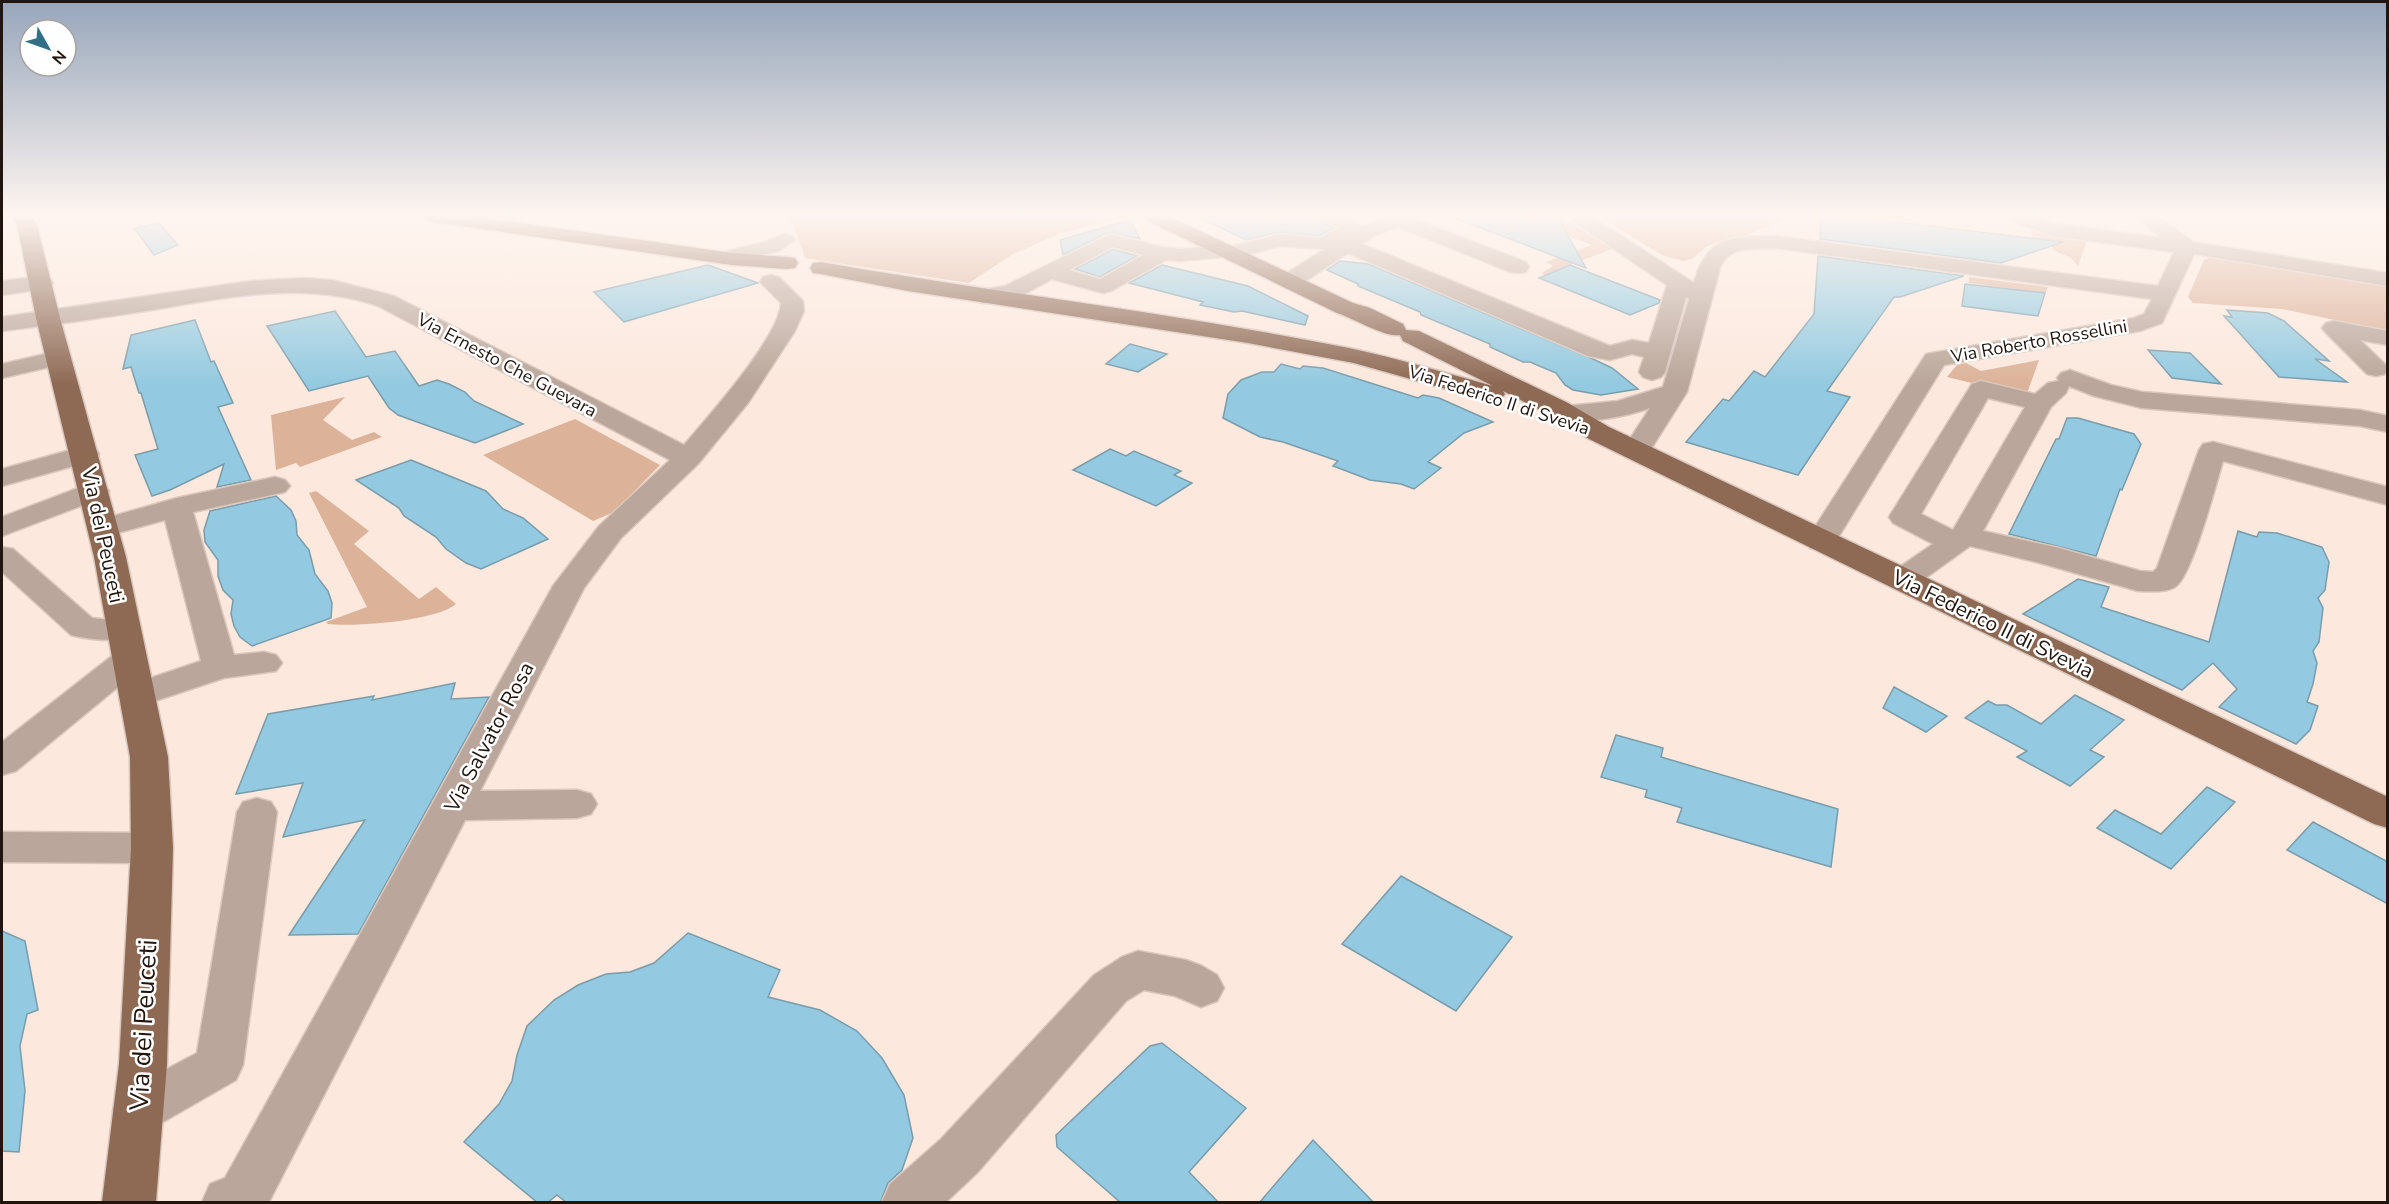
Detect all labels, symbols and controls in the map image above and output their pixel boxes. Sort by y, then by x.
north arrow [18,18,78,78]
text: N [46,45,71,69]
street label: Via Ernesto Che Guevara [412,307,601,423]
street label: Via Roberto Rossellini [1948,314,2129,368]
street label: Via Federico II di Svevia [1404,359,1593,441]
street label: Via dei Peuceti [75,464,131,606]
street label: Via Federico II di Svevia [1887,563,2098,685]
street label: Via Salvator Rosa [437,657,540,818]
street label: Via dei Peuceti [121,939,165,1112]

